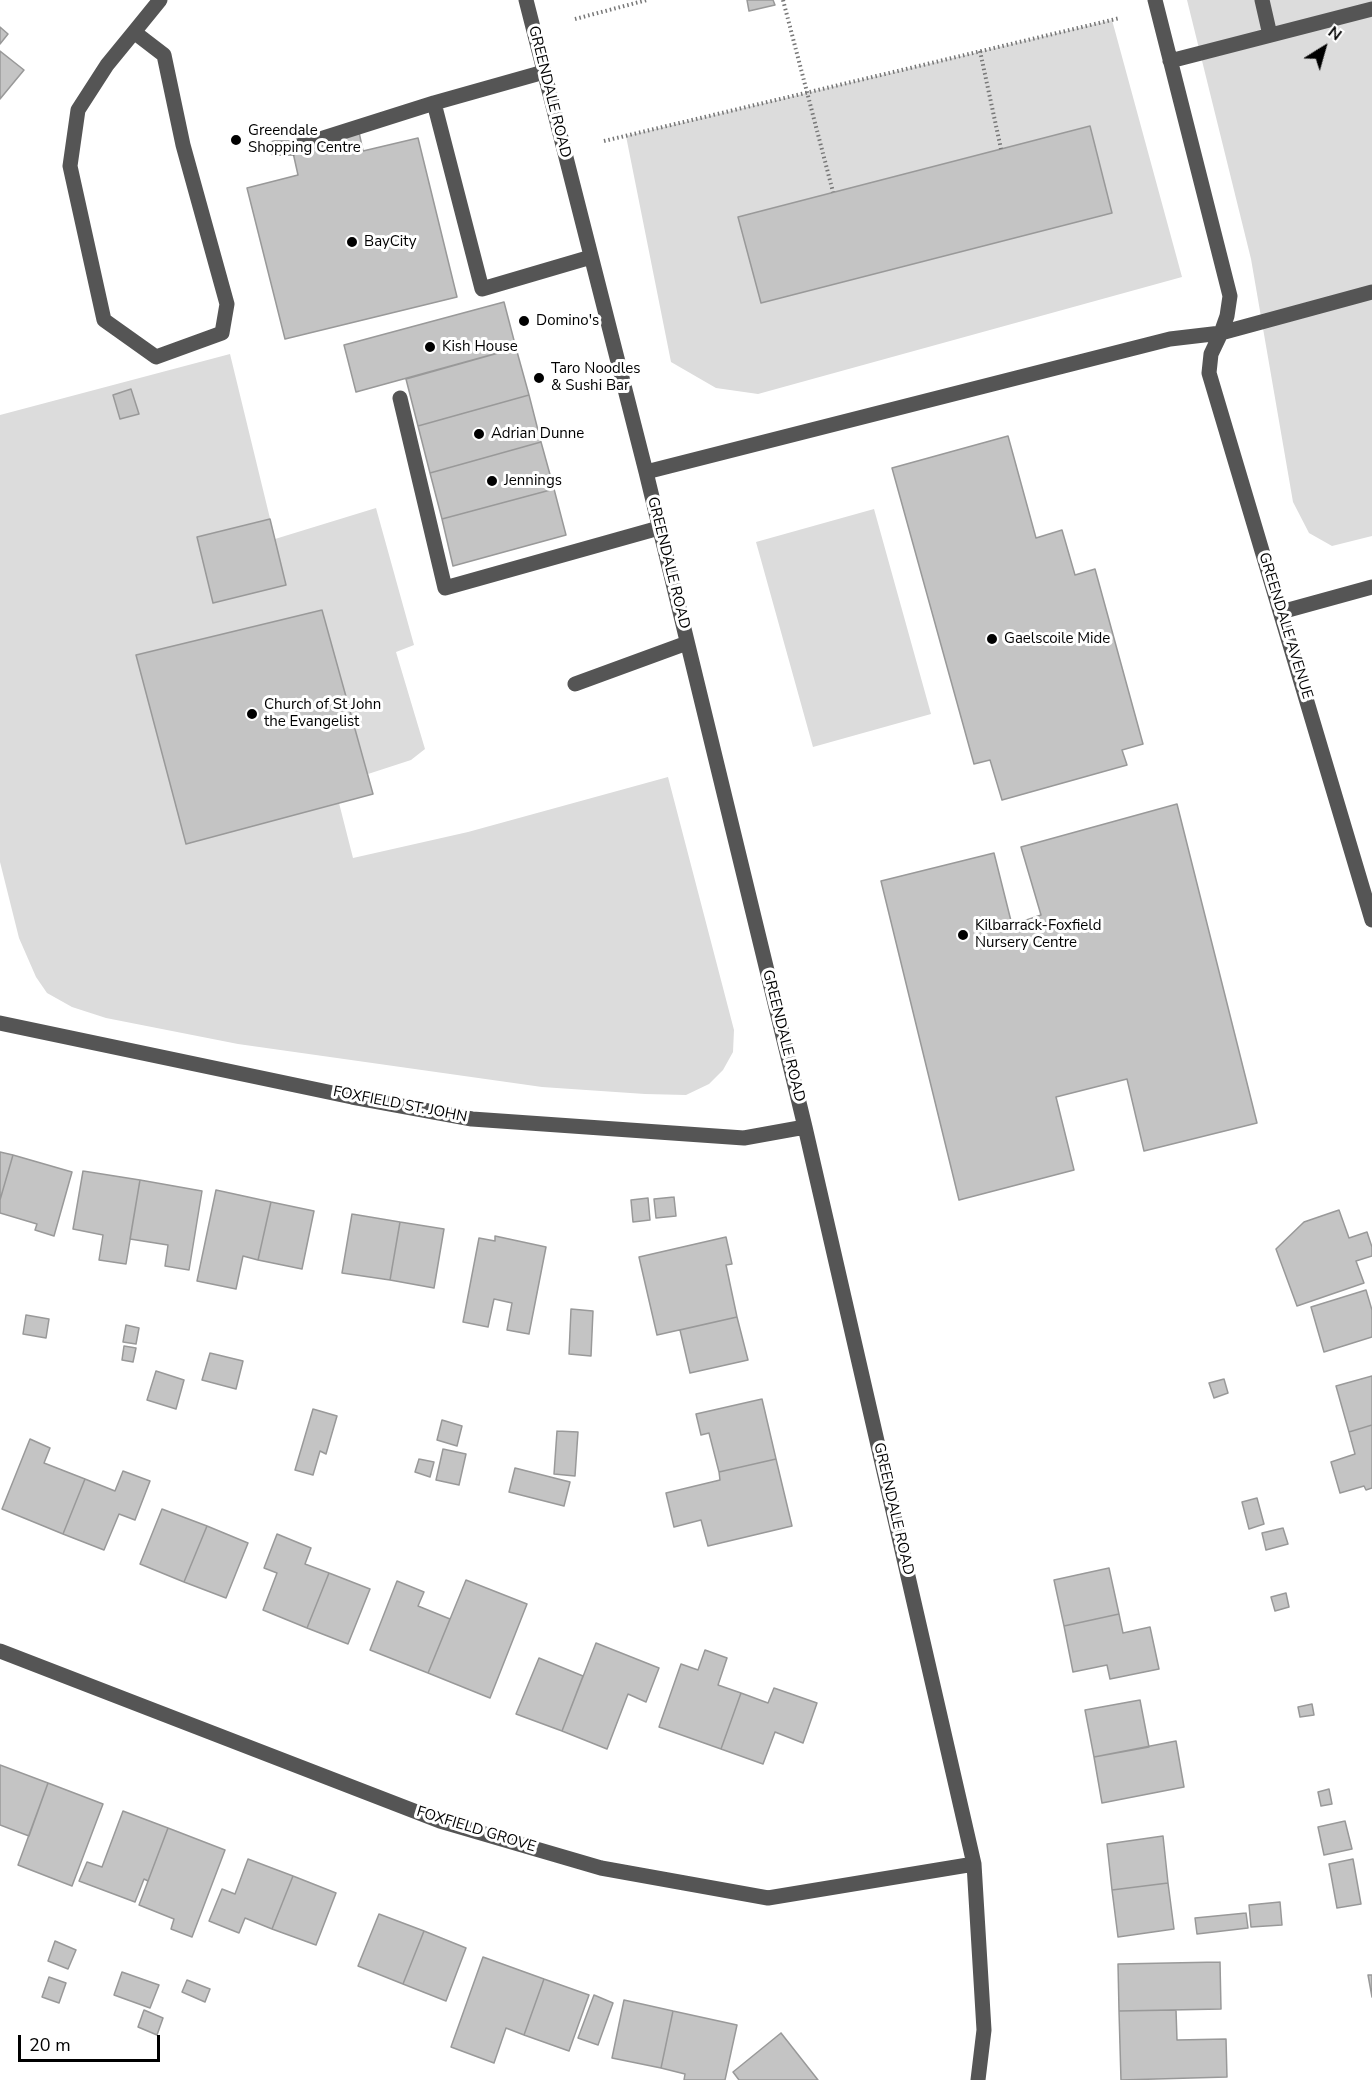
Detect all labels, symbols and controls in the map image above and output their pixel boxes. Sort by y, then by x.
north arrow [1294,18,1354,78]
text: N [1323,21,1346,46]
street label: GREENDALE ROAD [524,24,574,160]
place label: Greendale Shopping Centre [248,122,361,157]
marker: Greendale Shopping Centre [229,133,243,147]
place label: BayCity [364,233,416,251]
marker: BayCity [345,235,359,249]
place label: Domino's [536,312,599,330]
marker: Domino's [517,314,531,328]
place label: Kish House [442,338,518,356]
marker: Kish House [423,340,437,354]
place label: Taro Noodles & Sushi Bar [551,360,640,395]
marker: Taro Noodles & Sushi Bar [532,371,546,385]
place label: Adrian Dunne [491,425,584,443]
marker: Adrian Dunne [472,427,486,441]
place label: Jennings [504,472,562,490]
marker: Jennings [485,474,499,488]
street label: GREENDALE ROAD [643,495,693,631]
street label: GREENDALE AVENUE [1254,551,1316,701]
place label: Gaelscoile Mide [1004,630,1110,648]
marker: Gaelscoile Mide [985,632,999,646]
place label: Church of St John the Evangelist [264,696,381,731]
marker: Church of St John the Evangelist [245,707,259,721]
place label: Kilbarrack-Foxfield Nursery Centre [975,917,1101,952]
marker: Kilbarrack-Foxfield Nursery Centre [956,928,970,942]
street label: GREENDALE ROAD [758,968,808,1104]
street label: FOXFIELD ST. JOHN [332,1083,468,1127]
street label: GREENDALE ROAD [869,1441,917,1577]
street label: FOXFIELD GROVE [414,1803,538,1857]
scale bar [21,2023,164,2061]
text: 20 m [29,2033,71,2057]

